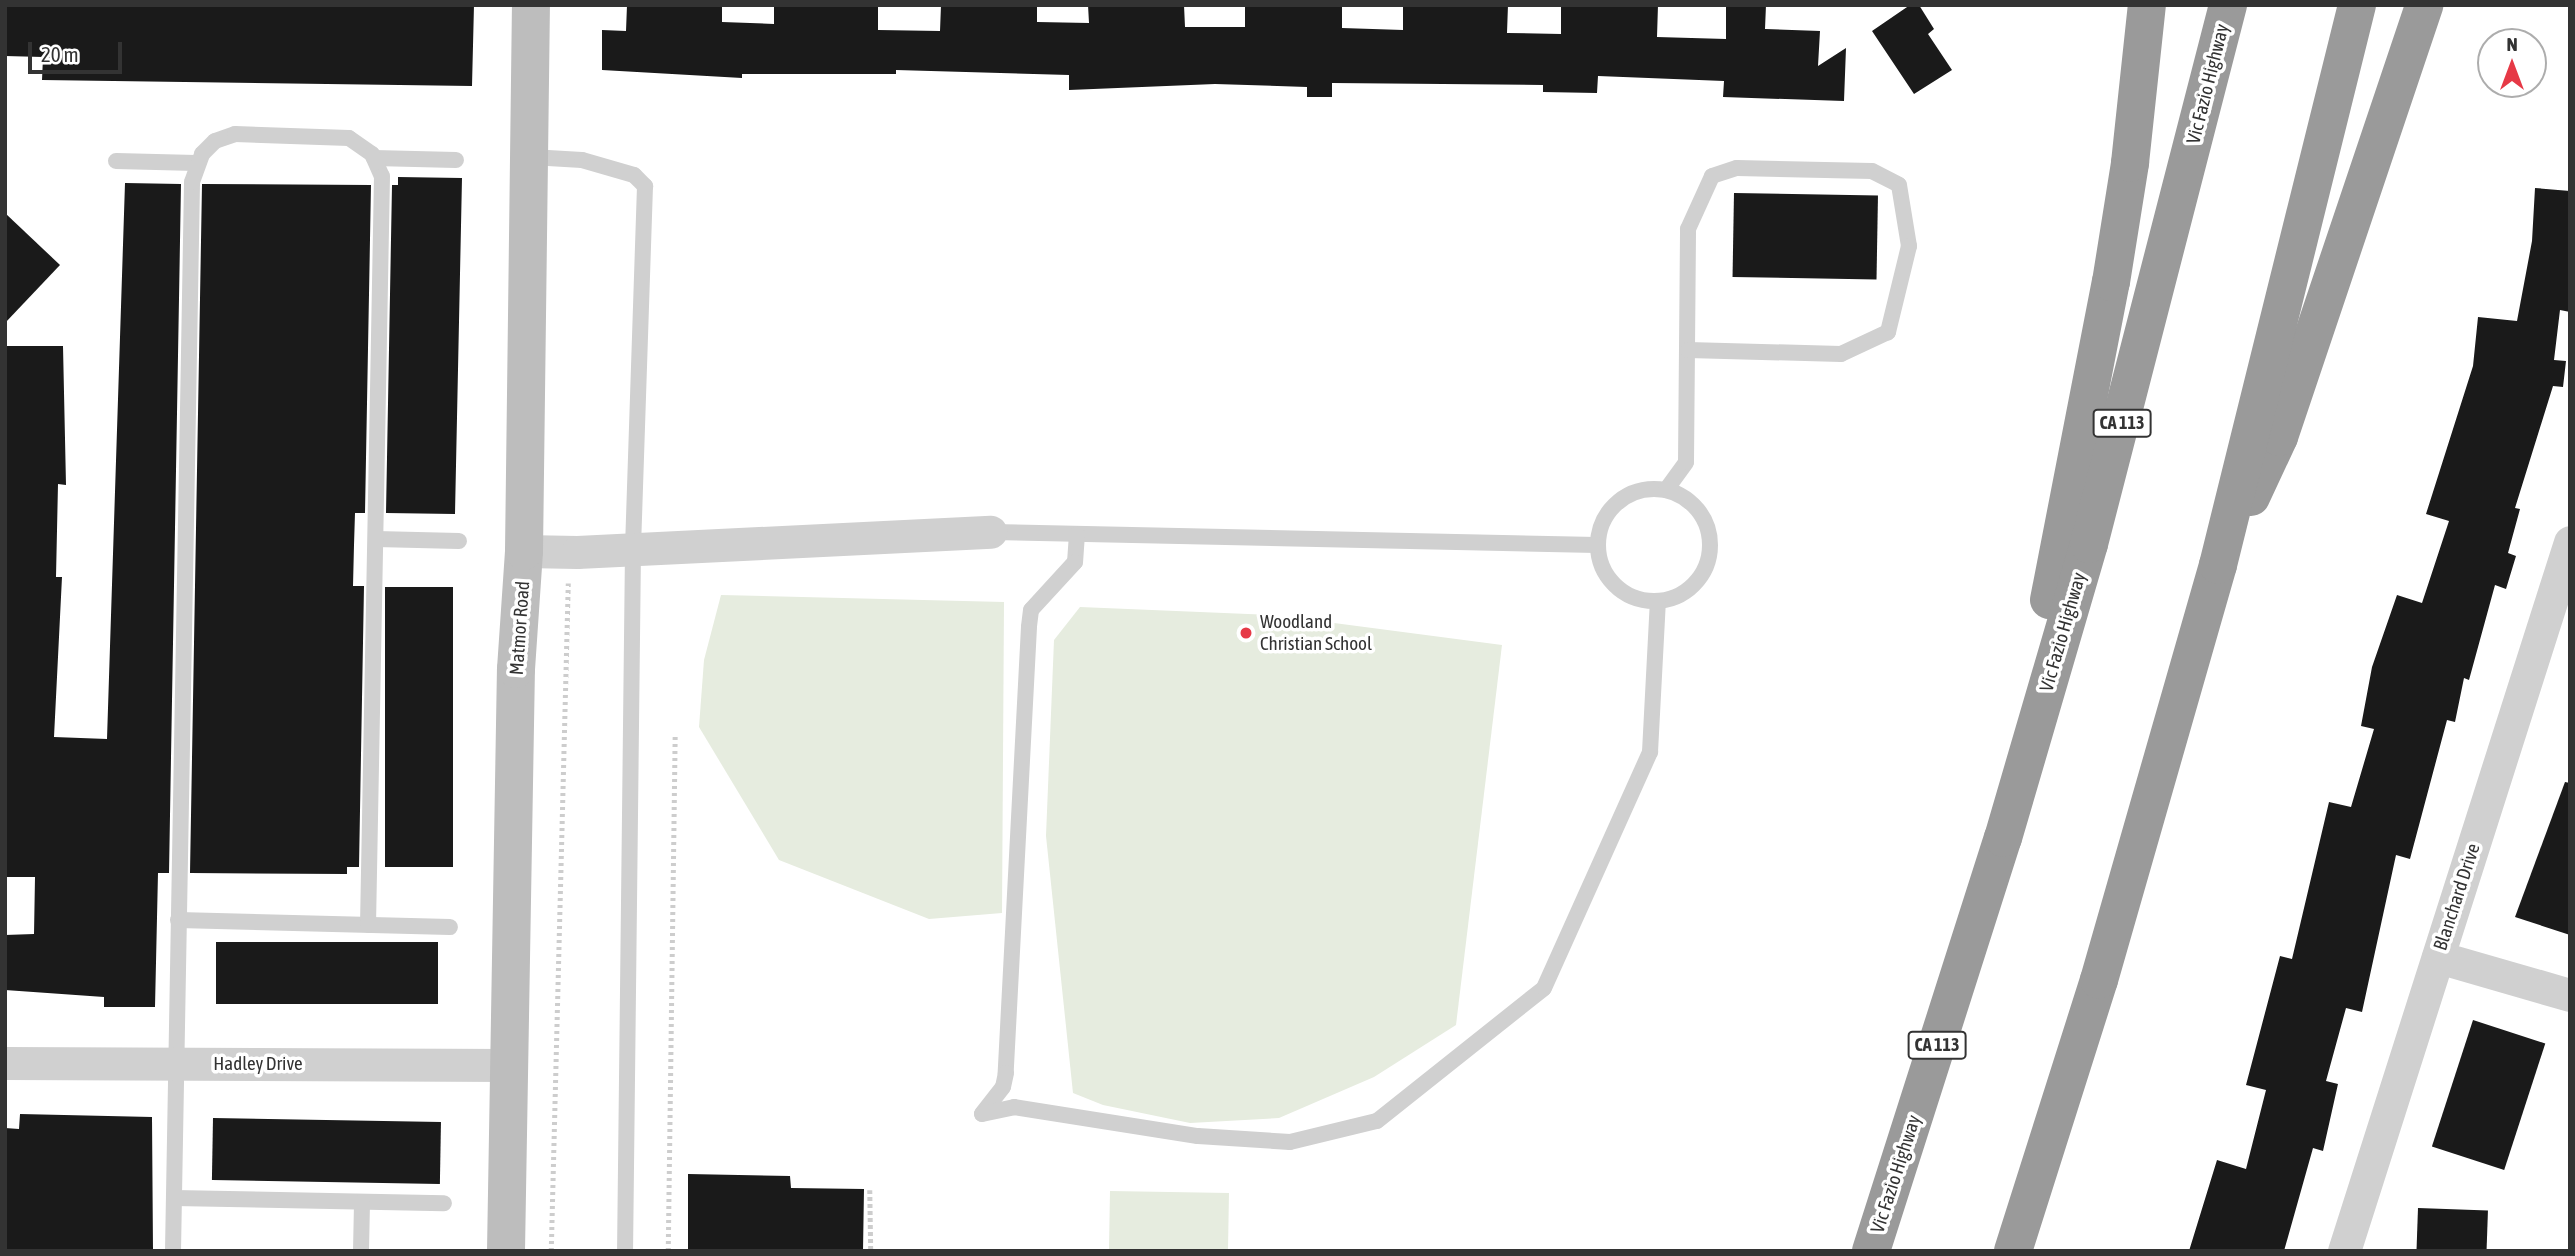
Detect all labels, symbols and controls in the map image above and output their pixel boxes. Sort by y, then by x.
street label: Vic Fazio Highway [2182,22,2234,146]
scale bar [32,28,126,72]
north arrow [2477,28,2547,98]
text: N [2506,33,2518,55]
text: 20 m [41,42,79,66]
road number: CA 113 [2092,408,2152,438]
street label: Vic Fazio Highway [2035,570,2091,694]
street label: Matmor Road [505,580,535,676]
place label: Woodland Christian School [1260,611,1372,655]
marker: Woodland Christian School [1238,625,1254,641]
street label: Blanchard Drive [2429,841,2485,953]
road number: CA 113 [1907,1030,1967,1060]
street label: Hadley Drive [213,1053,303,1075]
street label: Vic Fazio Highway [1866,1112,1926,1236]

